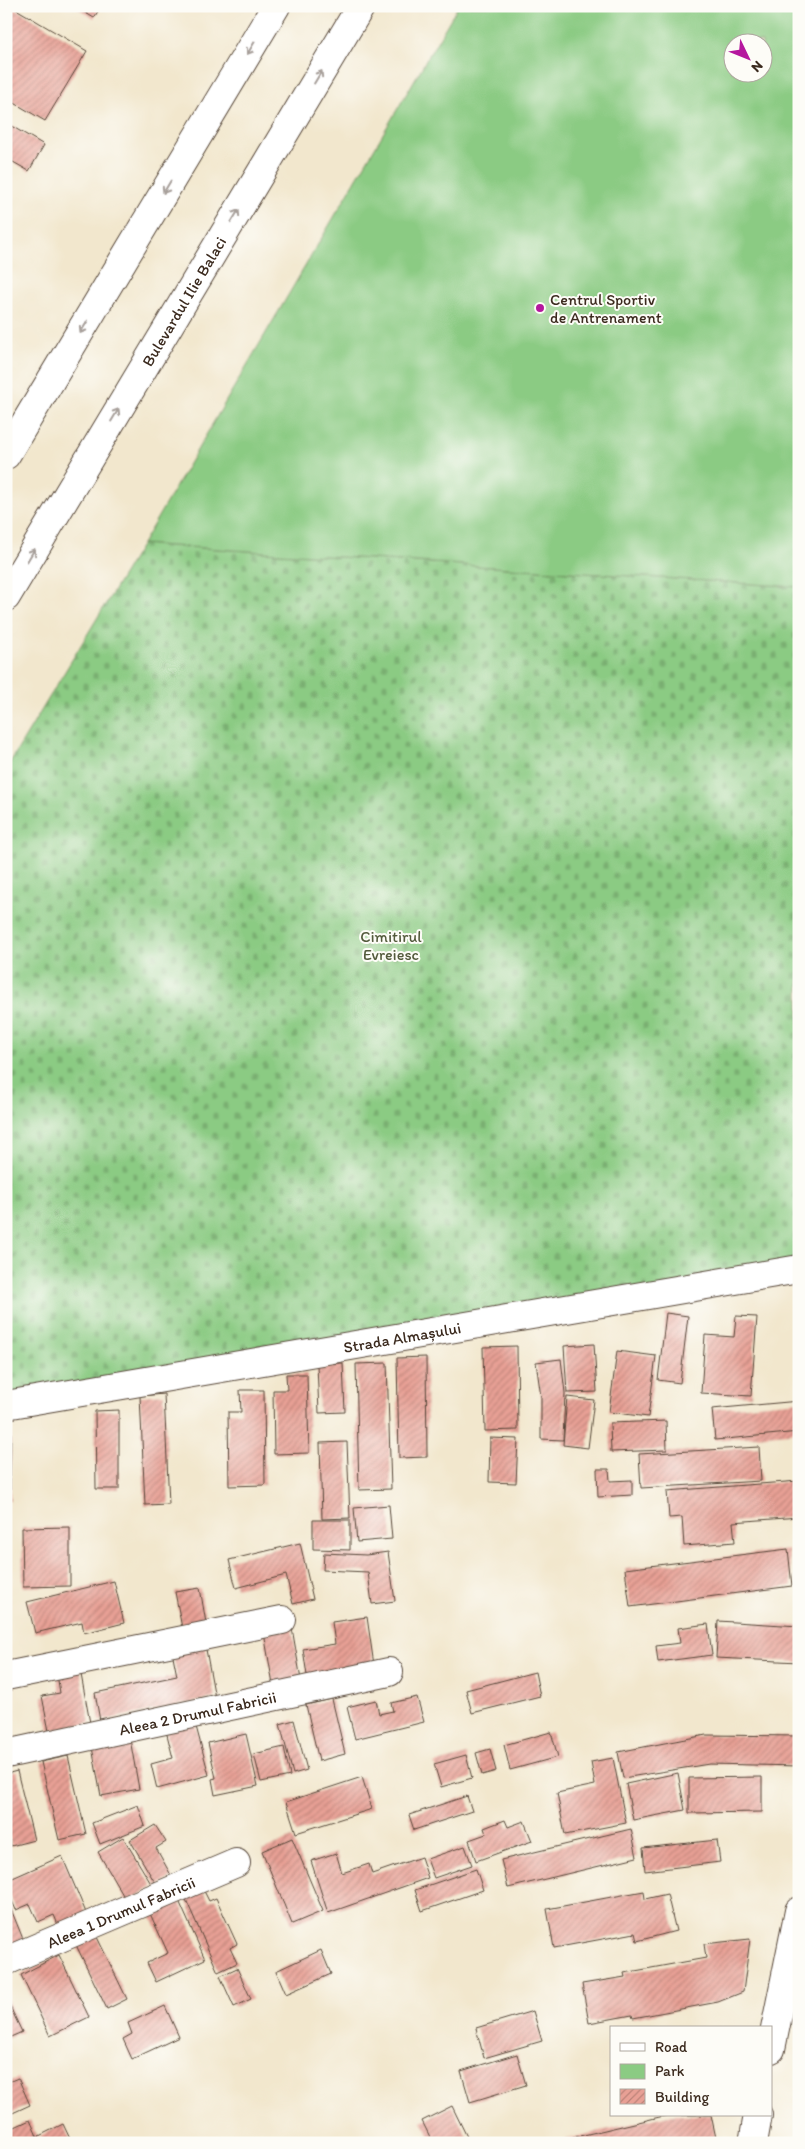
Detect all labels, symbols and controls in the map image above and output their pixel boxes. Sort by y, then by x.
north arrow [722,32,772,82]
one-way arrow [245,41,255,55]
text: N [748,57,767,76]
one-way arrow [314,70,324,84]
one-way arrow [162,180,172,194]
one-way arrow [230,210,240,224]
street label: Bulevardul Ilie Balaci [137,233,230,369]
place label: Centrul Sportiv de Antrenament [550,290,662,327]
marker: Centrul Sportiv de Antrenament [534,302,546,314]
one-way arrow [78,319,88,333]
one-way arrow [110,409,120,423]
one-way arrow [26,547,36,562]
park label: Cimitirul Evreiesc [360,927,422,964]
street label: Strada Almașului [342,1318,462,1356]
street label: Aleea 2 Drumul Fabricii [117,1687,278,1739]
street label: Aleea 1 Drumul Fabricii [44,1872,198,1952]
legend [610,2026,772,2116]
text: Road [655,2038,688,2056]
text: Park [655,2062,685,2080]
text: Building [655,2088,709,2106]

